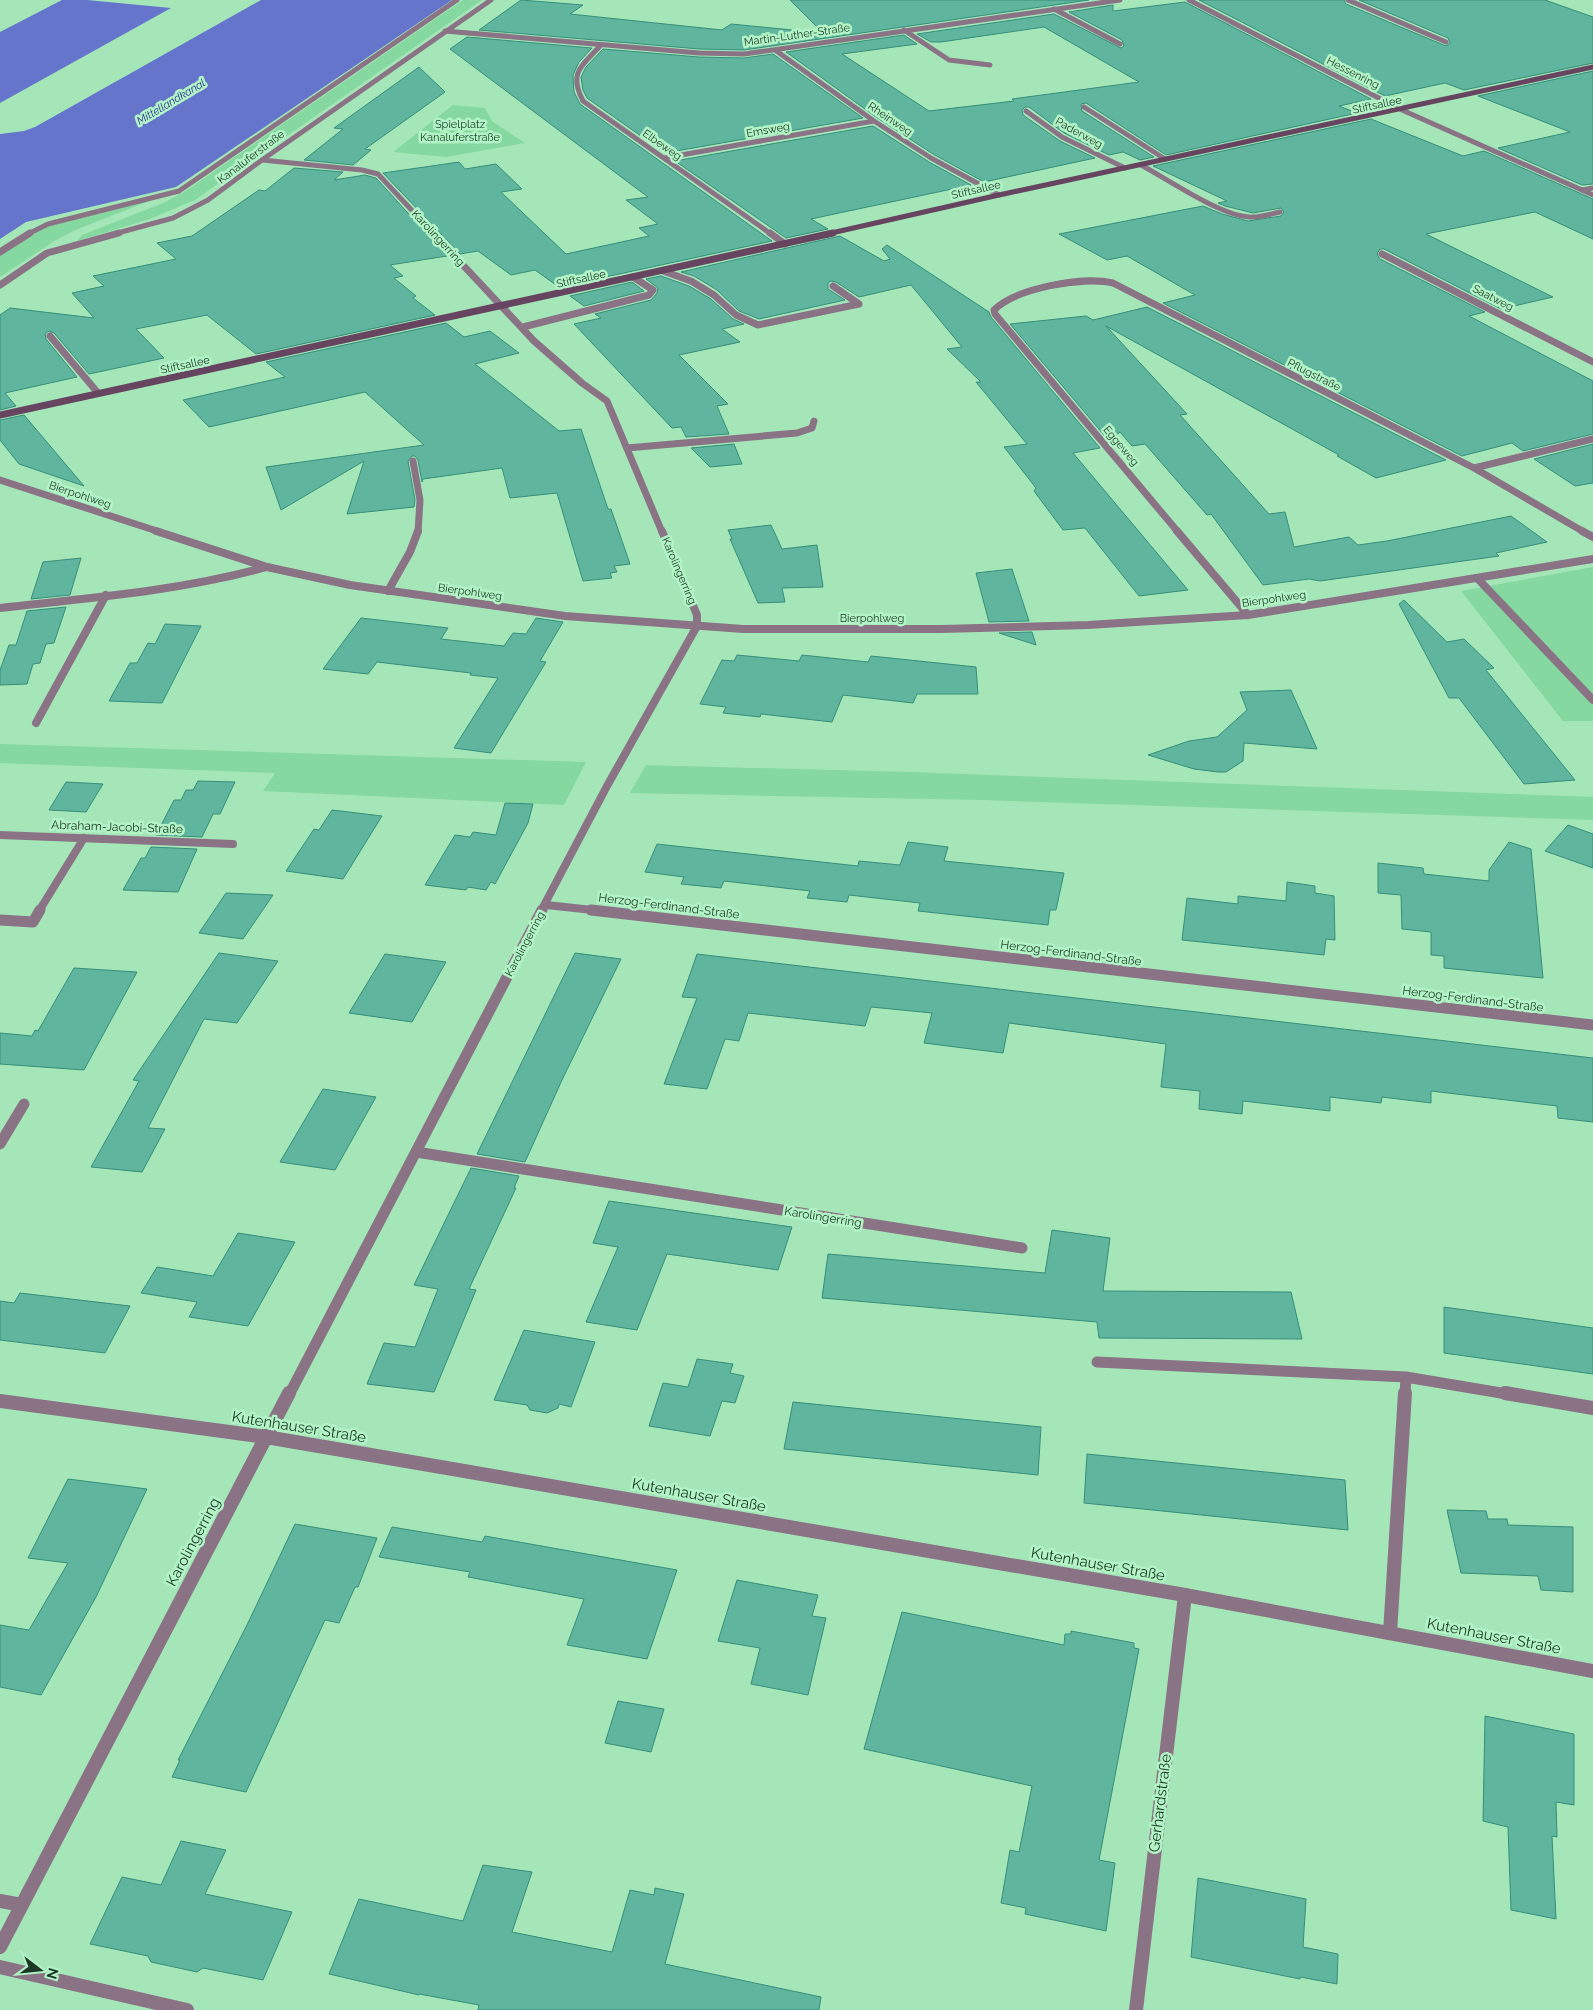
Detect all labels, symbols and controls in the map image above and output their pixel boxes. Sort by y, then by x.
street label: Martin-Luther-Straße [743,21,851,49]
street label: Hessenring [1324,54,1382,92]
water label: Mittellandkanal [134,76,208,128]
street label: Stiftsallee [1351,93,1403,117]
street label: Rheinweg [865,99,915,139]
street label: Paderweg [1053,115,1105,151]
park label: Spielplatz Kanaluferstraße [420,118,501,144]
street label: Emsweg [745,120,791,140]
street label: Kanaluferstraße [215,127,287,186]
street label: Elbeweg [640,127,684,163]
street label: Stiftsallee [950,178,1002,202]
street label: Karolingerring [409,207,467,269]
street label: Stiftsallee [555,267,607,291]
street label: Saatweg [1470,282,1516,314]
street label: Stiftsallee [159,353,211,377]
street label: Pflugstraße [1285,356,1343,394]
street label: Eggeweg [1100,423,1142,469]
street label: Bierpohlweg [47,479,113,511]
street label: Karolingerring [659,535,699,607]
street label: Bierpohlweg [437,581,503,603]
street label: Bierpohlweg [1241,588,1307,610]
street label: Bierpohlweg [840,612,904,625]
street label: Abraham-Jacobi-Straße [51,818,183,836]
street label: Herzog-Ferdinand-Straße [598,890,740,922]
street label: Karolingerring [502,909,548,979]
street label: Herzog-Ferdinand-Straße [1000,937,1142,969]
street label: Herzog-Ferdinand-Straße [1402,983,1544,1015]
street label: Karolingerring [783,1204,863,1230]
street label: Kutenhauser Straße [231,1407,368,1447]
street label: Kutenhauser Straße [631,1474,768,1516]
street label: Karolingerring [162,1495,224,1589]
street label: Kutenhauser Straße [1030,1543,1167,1585]
street label: Kutenhauser Straße [1426,1614,1563,1658]
street label: Gerhardstraße [1145,1753,1175,1853]
north arrow [15,1945,65,1995]
text: N [43,1966,62,1981]

